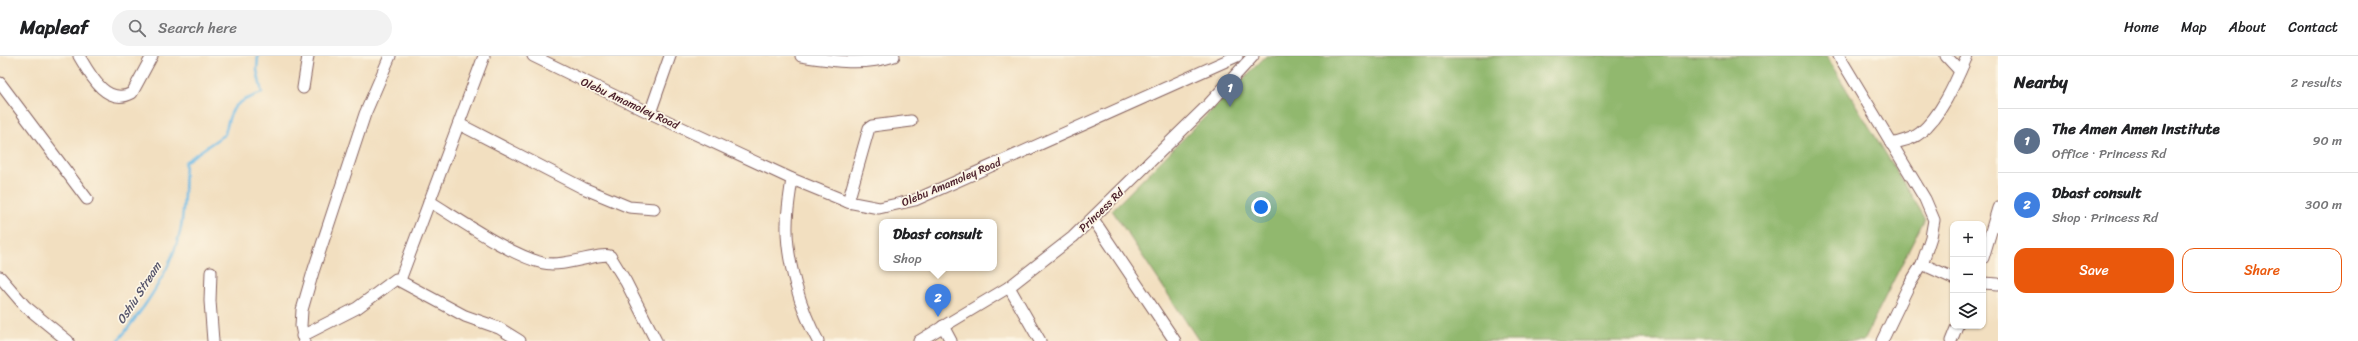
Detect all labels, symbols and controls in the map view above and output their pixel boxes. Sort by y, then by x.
search box [112,10,392,46]
text: Mapleaf [20,11,88,44]
text: Search here [158,15,237,41]
text: Home [2124,15,2159,40]
text: Map [2181,15,2207,40]
text: About [2229,15,2266,40]
text: Contact [2288,15,2338,40]
icon: search [126,17,148,39]
text: Nearby [2014,67,2068,97]
text: 2 results [2291,71,2342,94]
street label: Olebu Amamoley Road [578,72,683,135]
pin: 1 [1217,74,1243,107]
text: The Amen Amen Institute [2052,116,2220,142]
text: 1 [2024,129,2030,152]
text: 90 m [2312,129,2342,152]
text: Office · Princess Rd [2052,142,2166,165]
street label: Olebu Amamoley Road [898,152,1005,212]
text: Dbast consult [2052,180,2142,206]
street label: Princess Rd [1074,183,1129,237]
text: 2 [2023,193,2031,216]
text: 300 m [2305,193,2342,216]
your location [1251,197,1271,217]
text: Shop · Princess Rd [2052,206,2158,229]
popup [879,219,997,271]
text: Dbast consult [893,221,983,247]
map controls [1950,221,1986,329]
button: + [1950,221,1986,257]
text: Shop [893,247,922,270]
button: Save [2014,248,2174,293]
button: Share [2182,248,2342,293]
water label: Oshiu Stream [111,257,168,329]
button: − [1950,257,1986,293]
pin: 2 [925,284,951,317]
button: layers [1950,293,1986,329]

